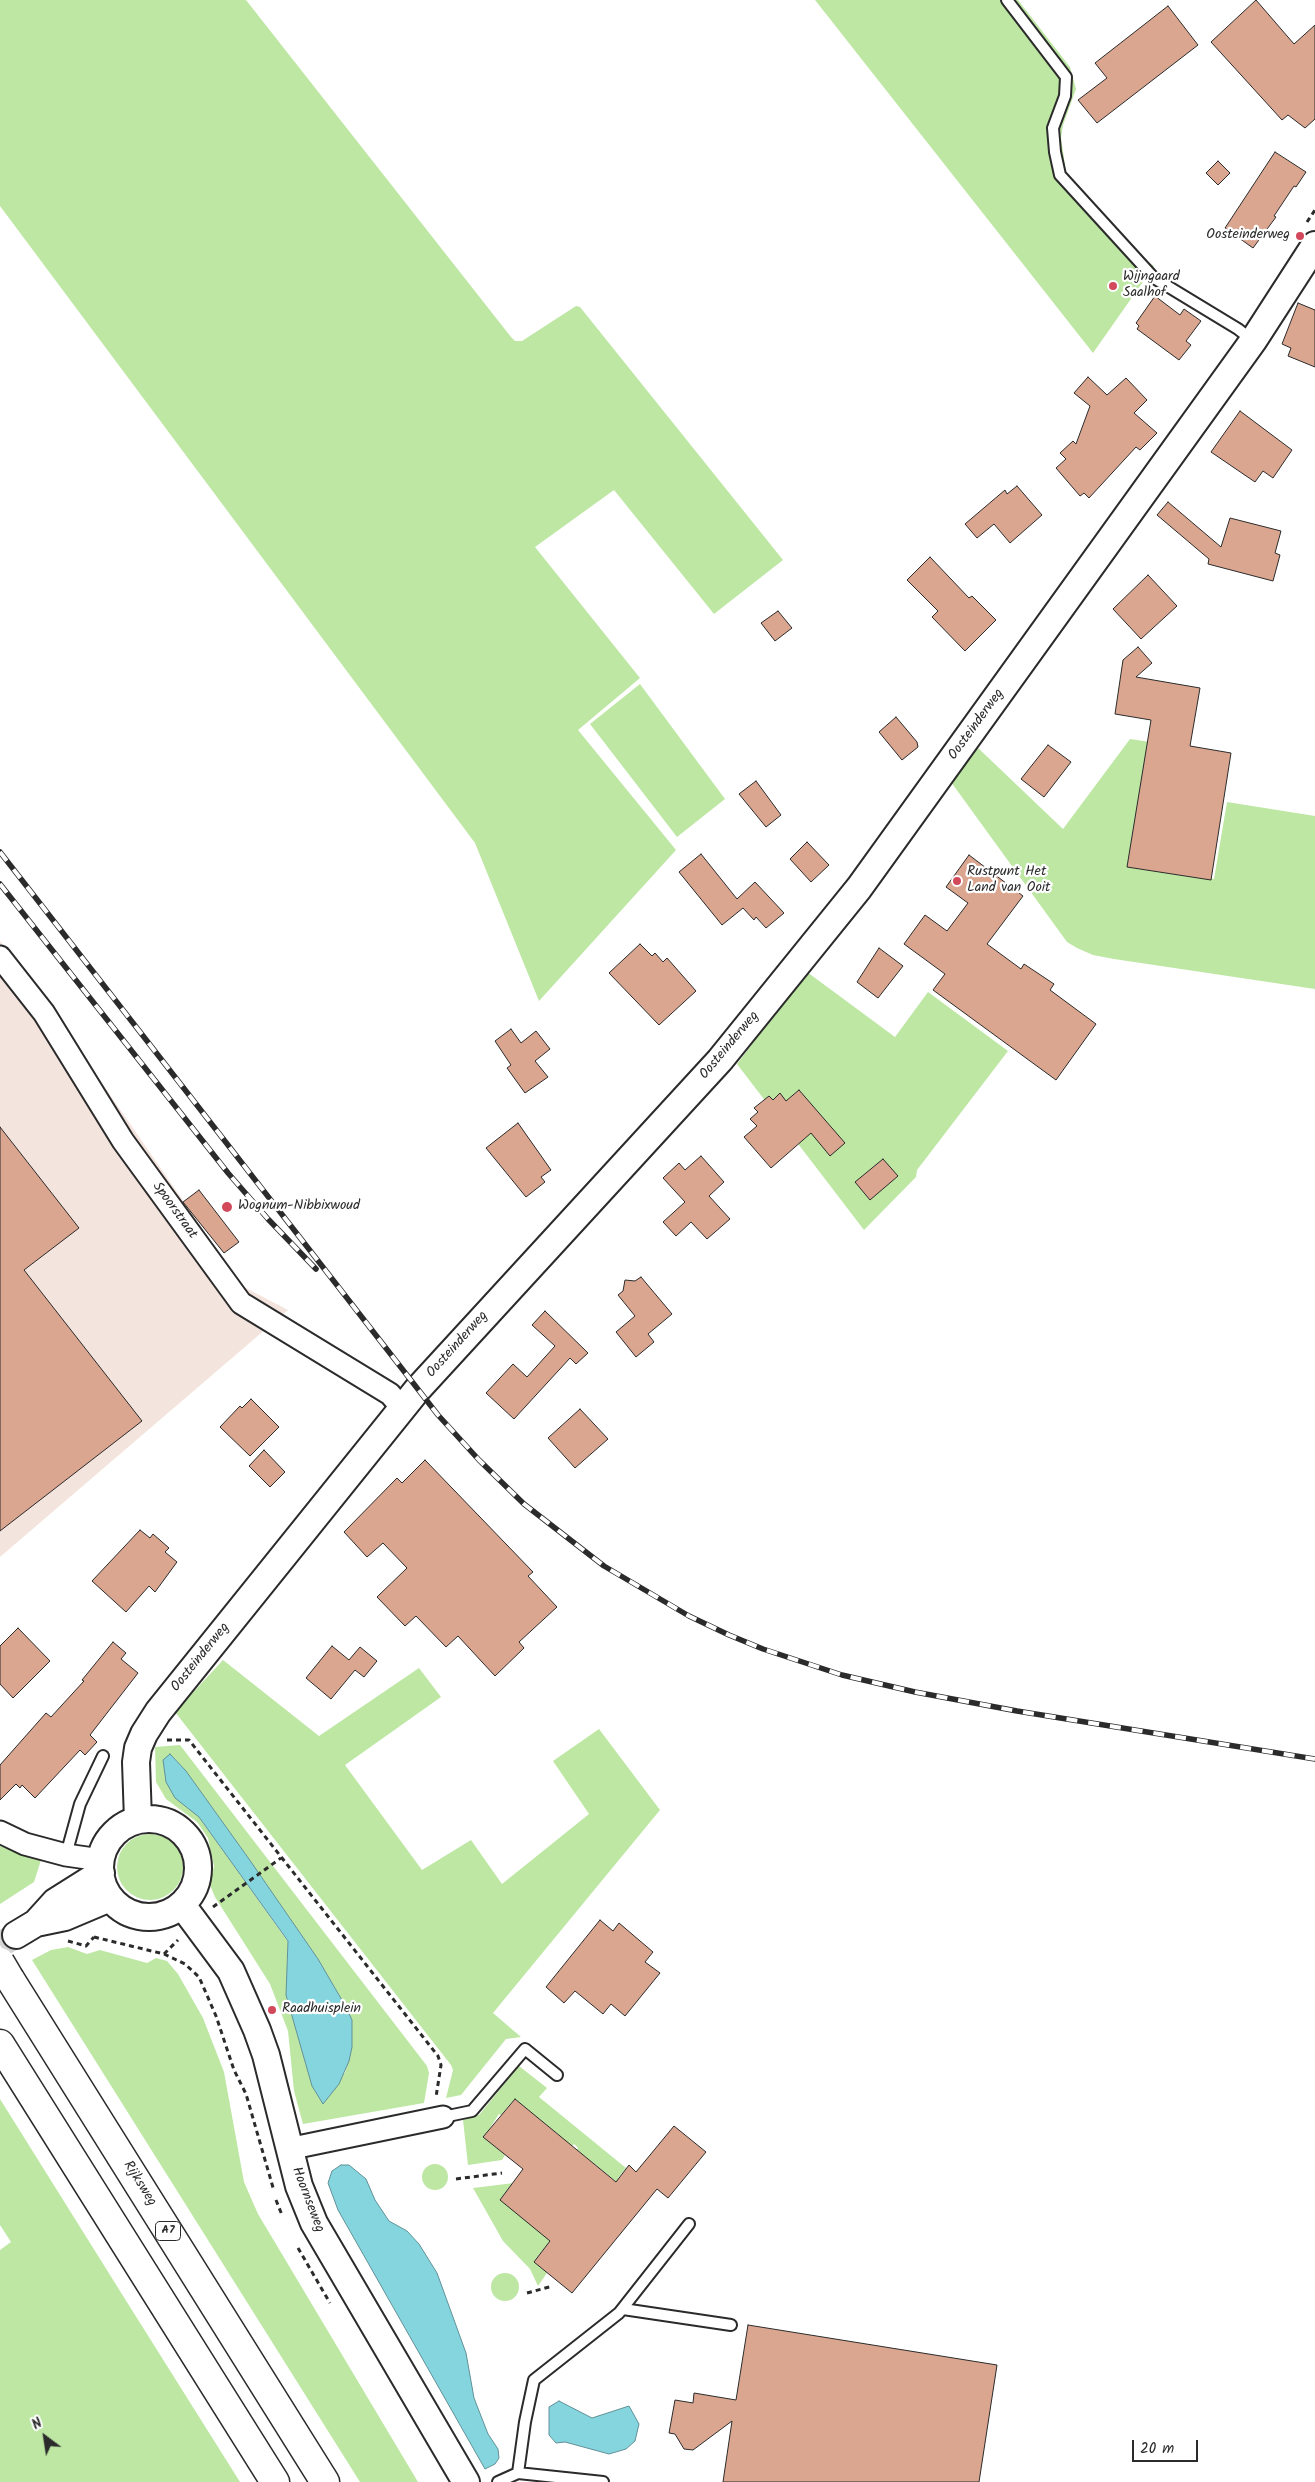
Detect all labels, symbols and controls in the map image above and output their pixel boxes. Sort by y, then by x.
place label: Oosteinderweg [1206,228,1290,244]
marker: Oosteinderweg [1294,230,1306,242]
place label: Wijngaard Saalhof [1123,270,1180,302]
marker: Wijngaard Saalhof [1107,280,1119,292]
street label: Oosteinderweg [946,686,1008,764]
place label: Rustpunt Het Land van Ooit [967,865,1050,898]
marker: Rustpunt Het Land van Ooit [951,875,963,887]
street label: Oosteinderweg [697,1009,763,1083]
street label: Spoorstraat [148,1179,200,1243]
place label: Wognum-Nibbixwoud [238,1199,360,1215]
marker: Wognum-Nibbixwoud [220,1200,234,1214]
street label: Oosteinderweg [424,1308,492,1382]
street label: Oosteinderweg [168,1620,234,1696]
place label: Raadhuisplein [282,2002,361,2018]
marker: Raadhuisplein [266,2004,278,2016]
street label: Rijksweg [119,2158,159,2210]
street label: Hoornseweg [287,2165,327,2235]
road number: A7 [156,2222,180,2240]
north arrow [20,2412,70,2462]
text: N [28,2412,47,2436]
scale bar [1135,2430,1201,2462]
text: 20 m [1140,2437,1174,2461]

